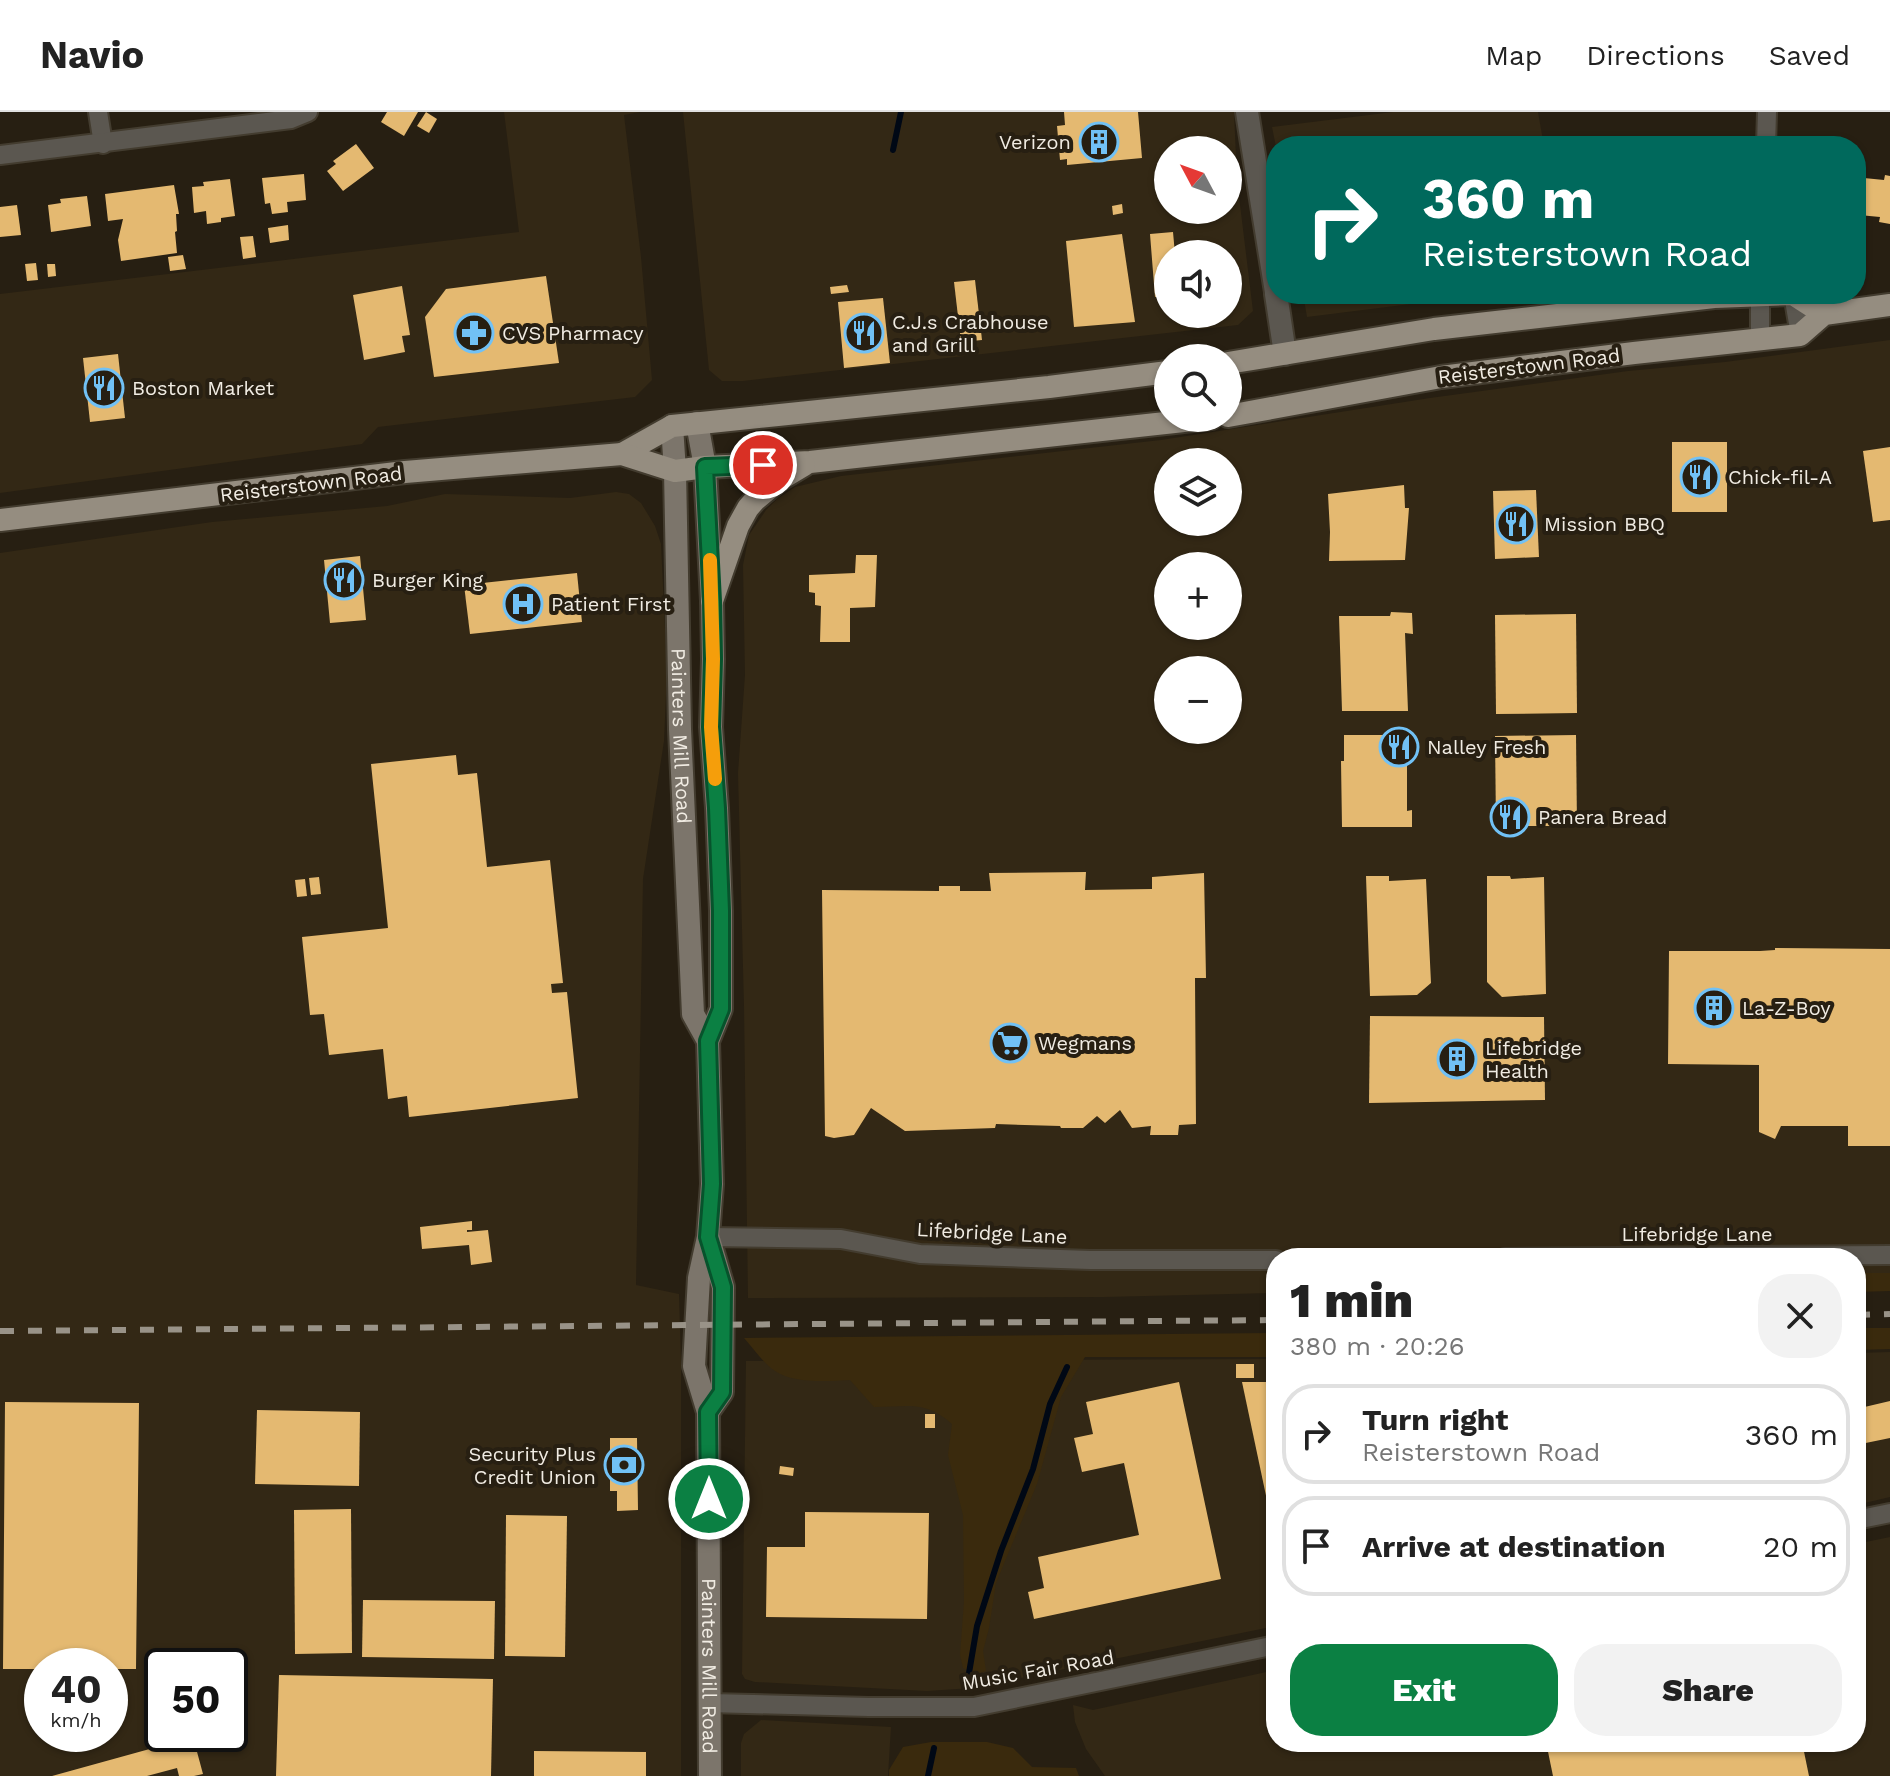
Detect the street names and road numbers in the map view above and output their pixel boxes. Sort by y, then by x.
street label: Reisterstown Road [1437,343,1621,389]
street label: Reisterstown Road [219,461,403,507]
street label: Painters Mill Road [666,648,696,824]
street label: Lifebridge Lane [916,1217,1068,1249]
street label: Lifebridge Lane [1621,1222,1773,1246]
street label: Painters Mill Road [697,1578,722,1754]
street label: Music Fair Road [960,1645,1116,1695]

